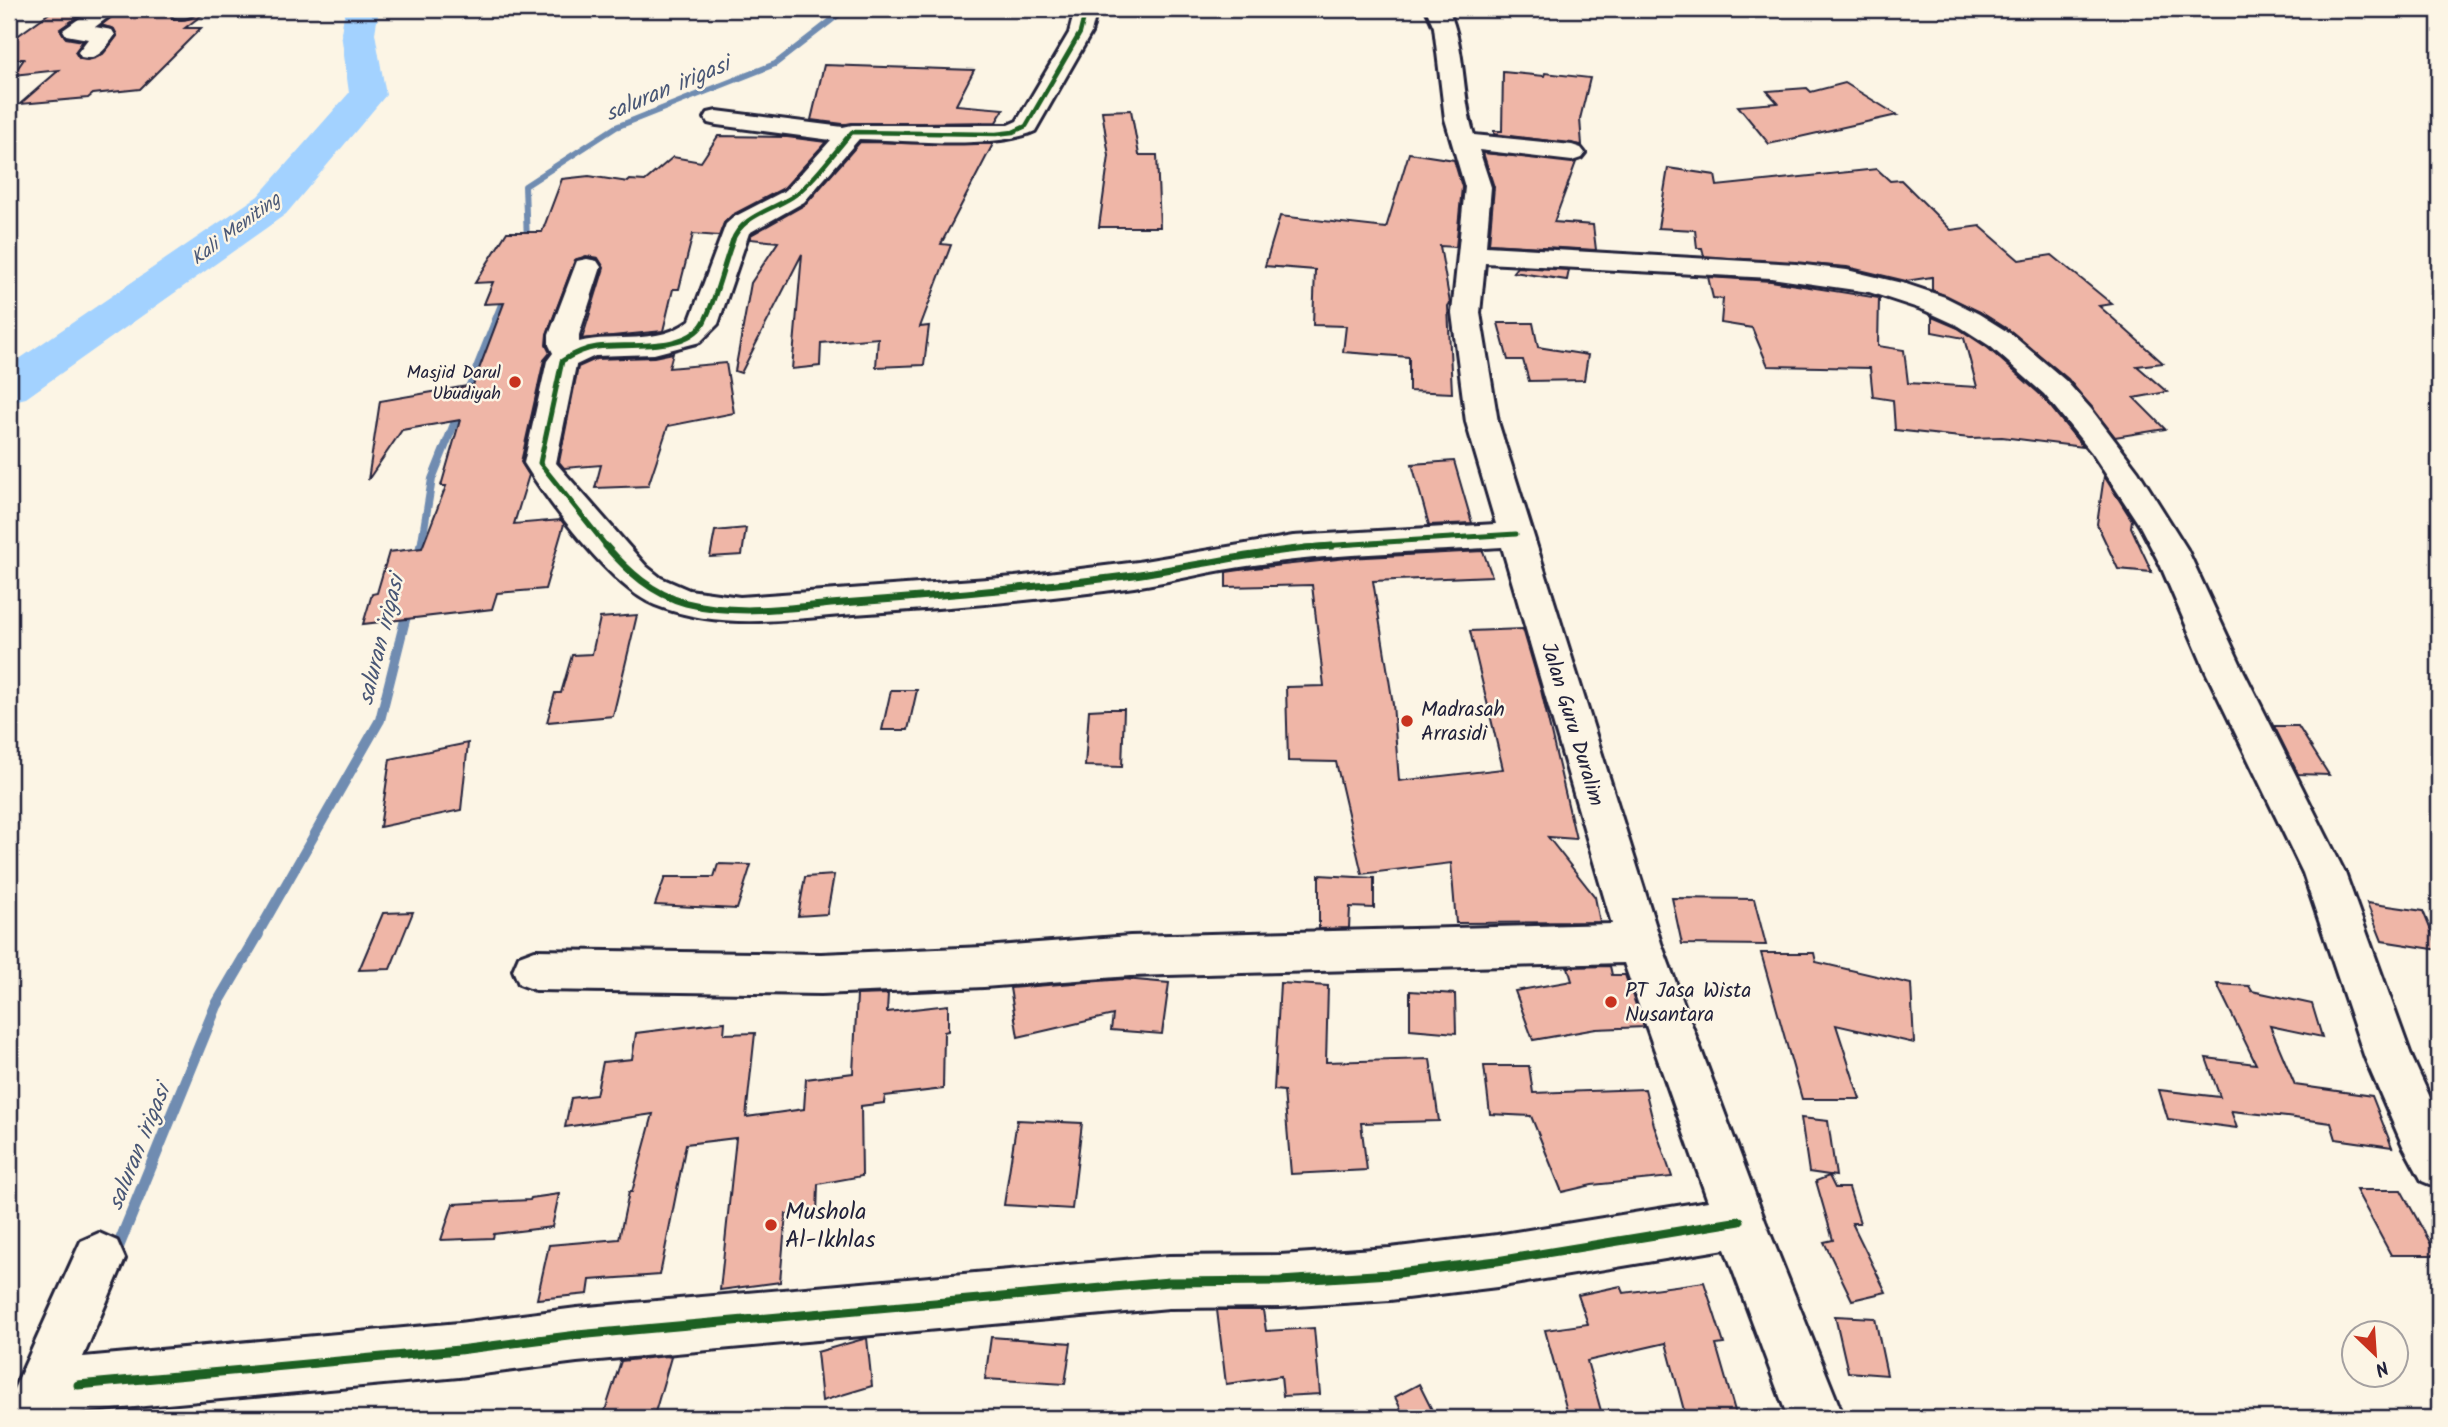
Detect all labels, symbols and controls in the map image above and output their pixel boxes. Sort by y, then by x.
water label: saluran irigasi [600,46,740,132]
water label: Kali Meniting [185,185,288,274]
place label: Masjid Darul Ubudiyah [407,359,502,409]
marker: Masjid Darul Ubudiyah [507,374,523,390]
water label: saluran irigasi [348,567,417,709]
street label: Jalan Guru Duralim [1531,638,1612,811]
place label: Madrasah Arrasidi [1421,694,1505,751]
marker: Madrasah Arrasidi [1399,713,1415,729]
place label: PT Jasa Wista Nusantara [1625,975,1751,1032]
marker: PT Jasa Wista Nusantara [1603,994,1619,1010]
water label: saluran irigasi [98,1075,183,1216]
place label: Mushola Al-Ikhlas [785,1193,875,1260]
marker: Mushola Al-Ikhlas [763,1217,779,1233]
north arrow [2340,1318,2410,1388]
text: N [2370,1351,2393,1384]

